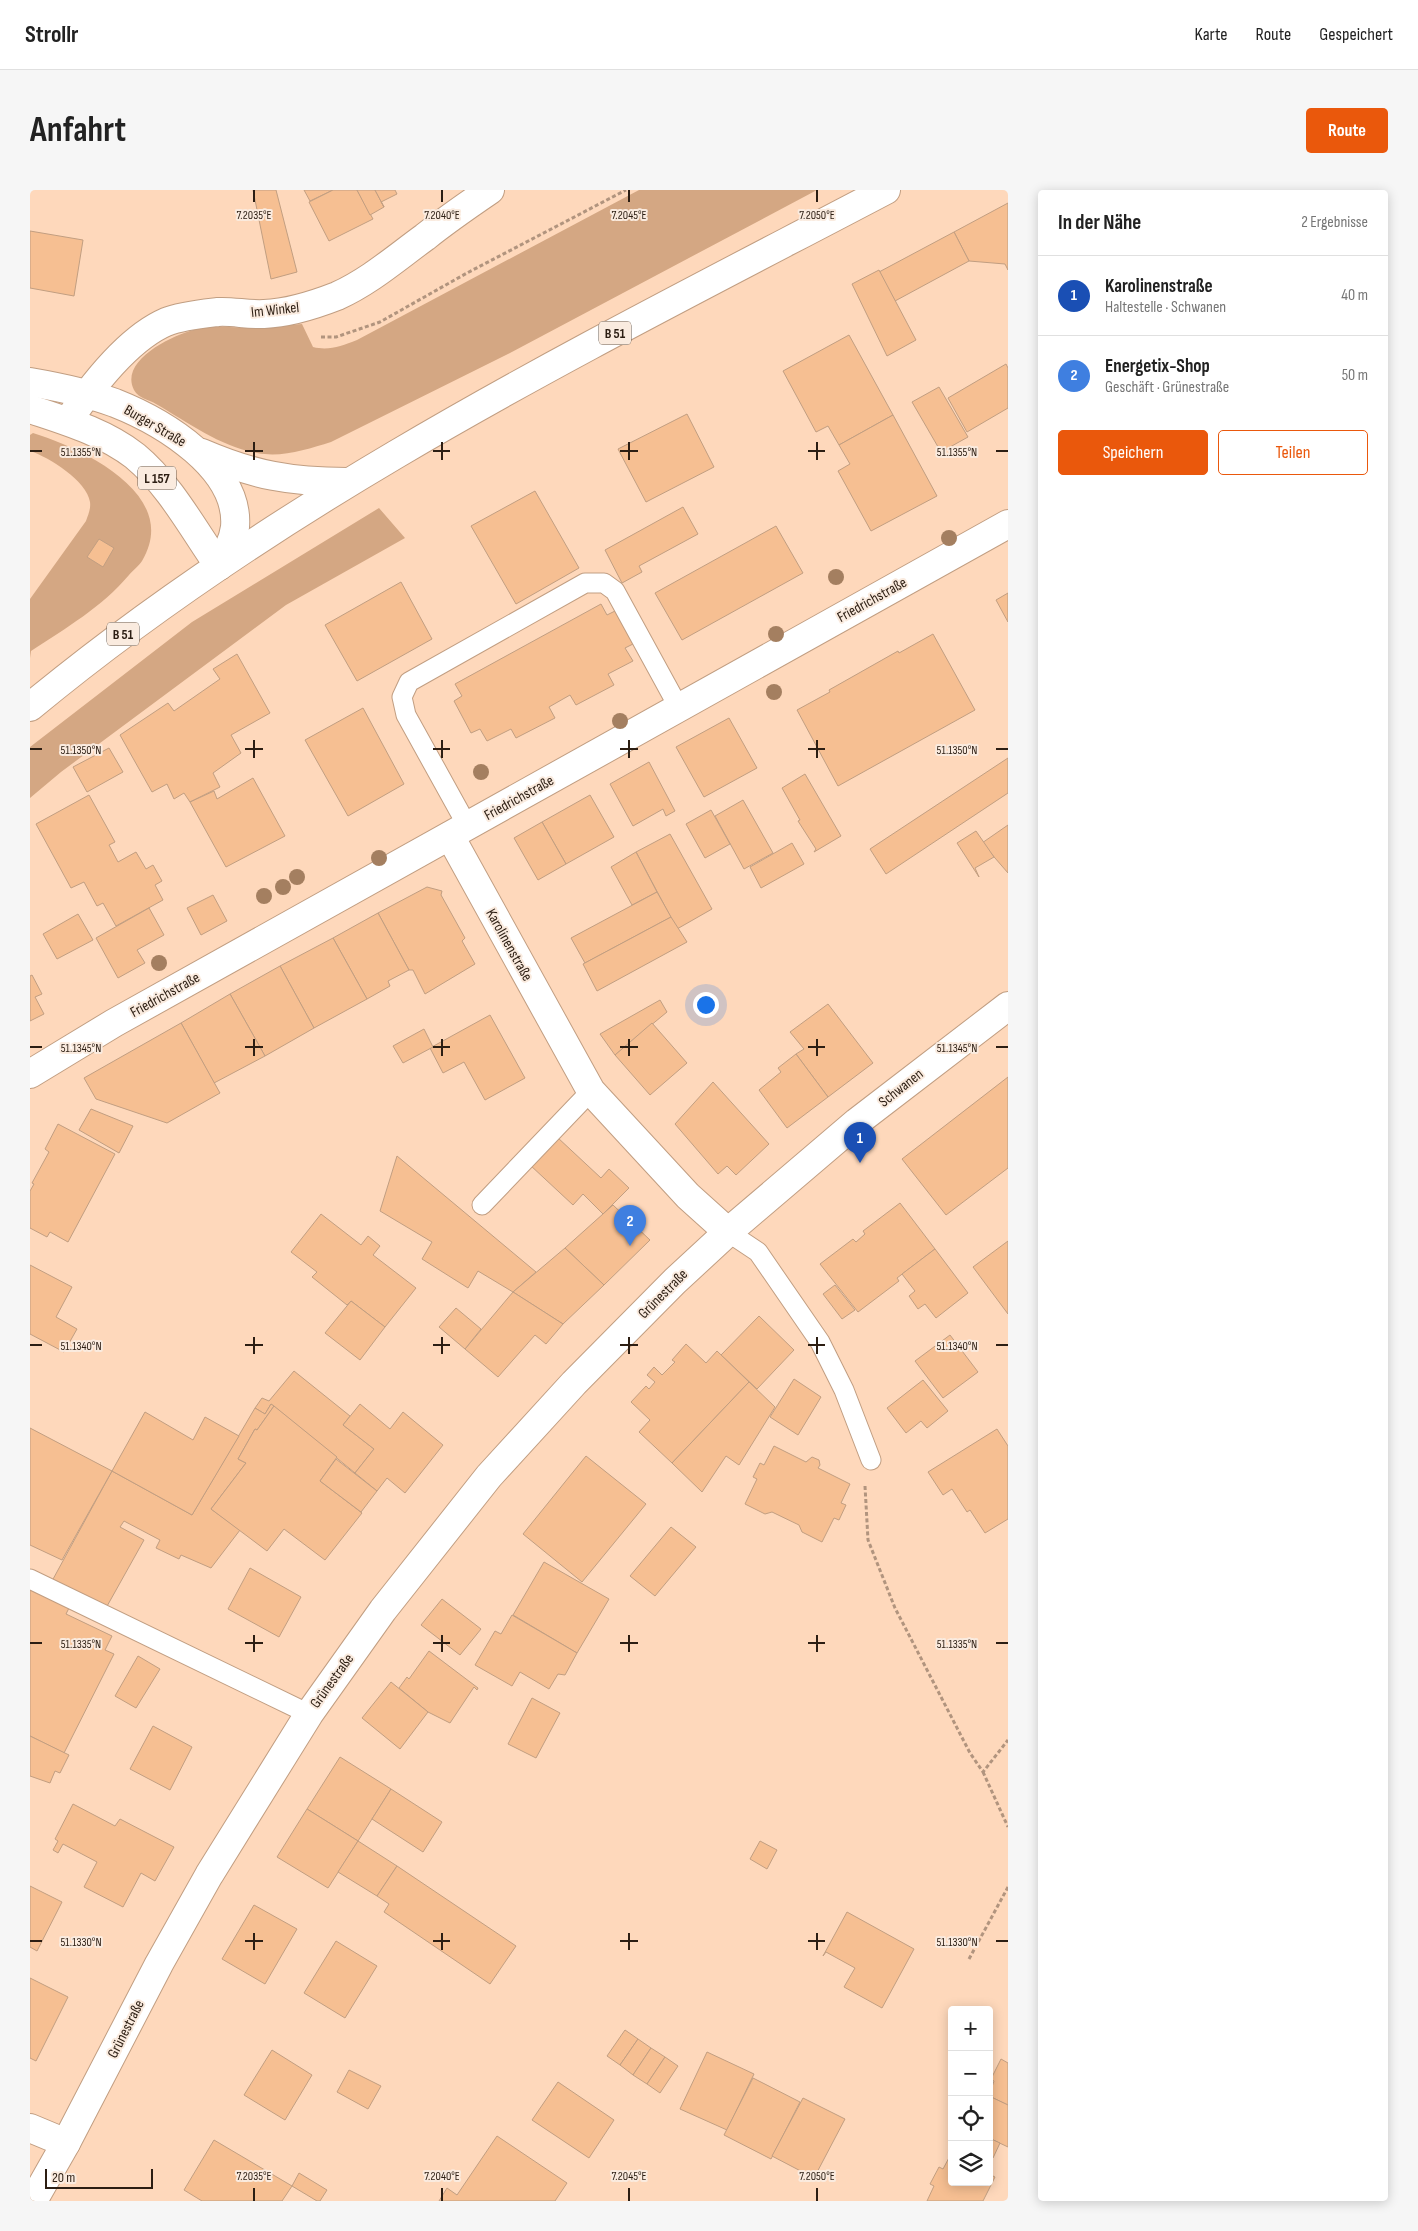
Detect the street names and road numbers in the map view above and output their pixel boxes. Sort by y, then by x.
street label: Im Winkel [250,298,300,322]
road number: B 51 [599,322,631,344]
street label: Burger Straße [121,401,189,451]
road number: L 157 [138,466,176,490]
street label: Friedrichstraße [834,573,910,627]
road number: B 51 [107,622,139,646]
street label: Friedrichstraße [481,771,557,825]
street label: Karolinenstraße [481,906,537,984]
street label: Friedrichstraße [127,968,203,1022]
street label: Schwanen [875,1065,927,1111]
street label: Grünestraße [634,1265,692,1323]
street label: Grünestraße [306,1650,358,1712]
street label: Grünestraße [103,1997,149,2061]

